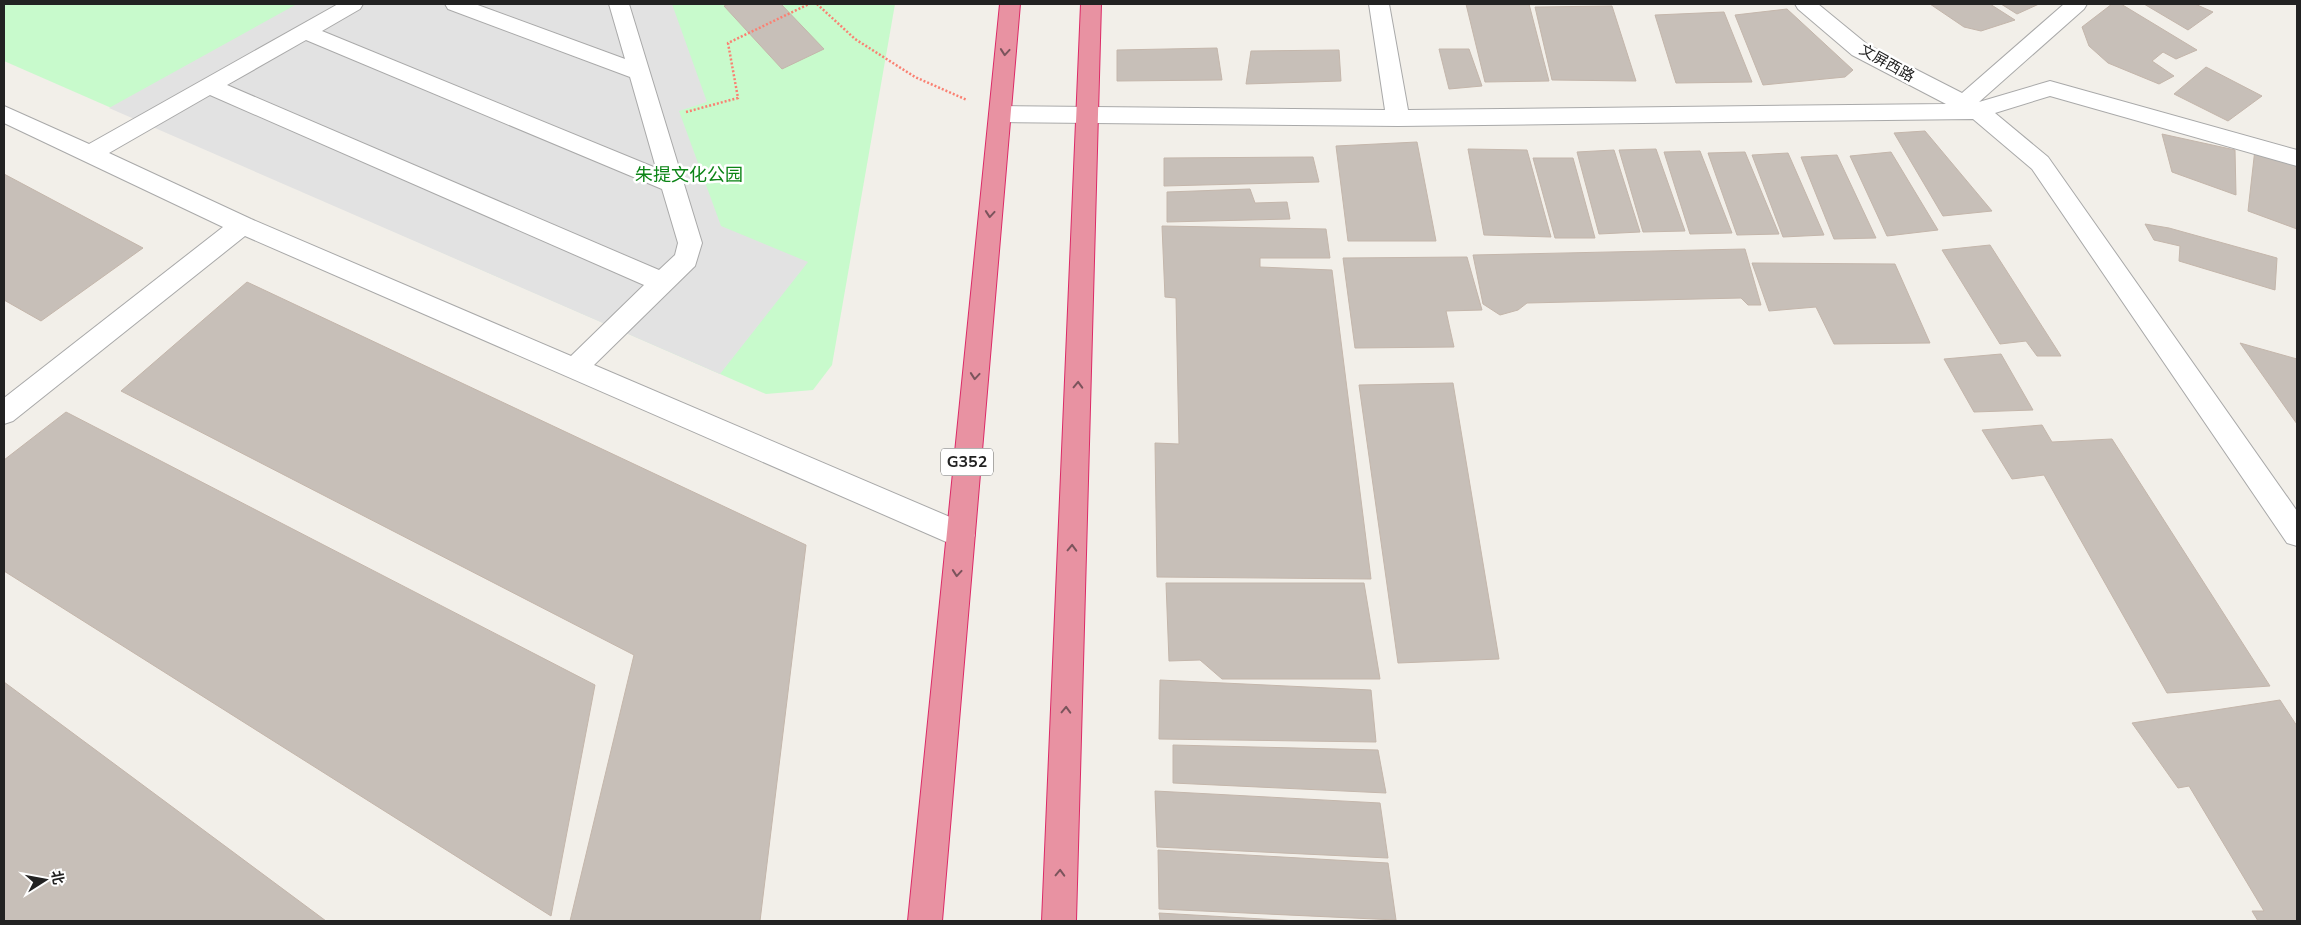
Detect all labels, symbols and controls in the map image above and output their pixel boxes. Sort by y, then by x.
street label: 文屏西路 [1856,40,1918,86]
one-way arrow [1000,49,1011,57]
park label: 朱提文化公园 [635,163,743,187]
one-way arrow [985,210,996,218]
one-way arrow [970,372,981,380]
one-way arrow [1072,381,1083,389]
road number: G352 [941,448,993,476]
one-way arrow [1067,543,1077,551]
one-way arrow [952,569,963,577]
one-way arrow [1061,706,1071,714]
north arrow [20,855,70,905]
one-way arrow [1055,868,1066,876]
text: 北 [47,869,68,886]

